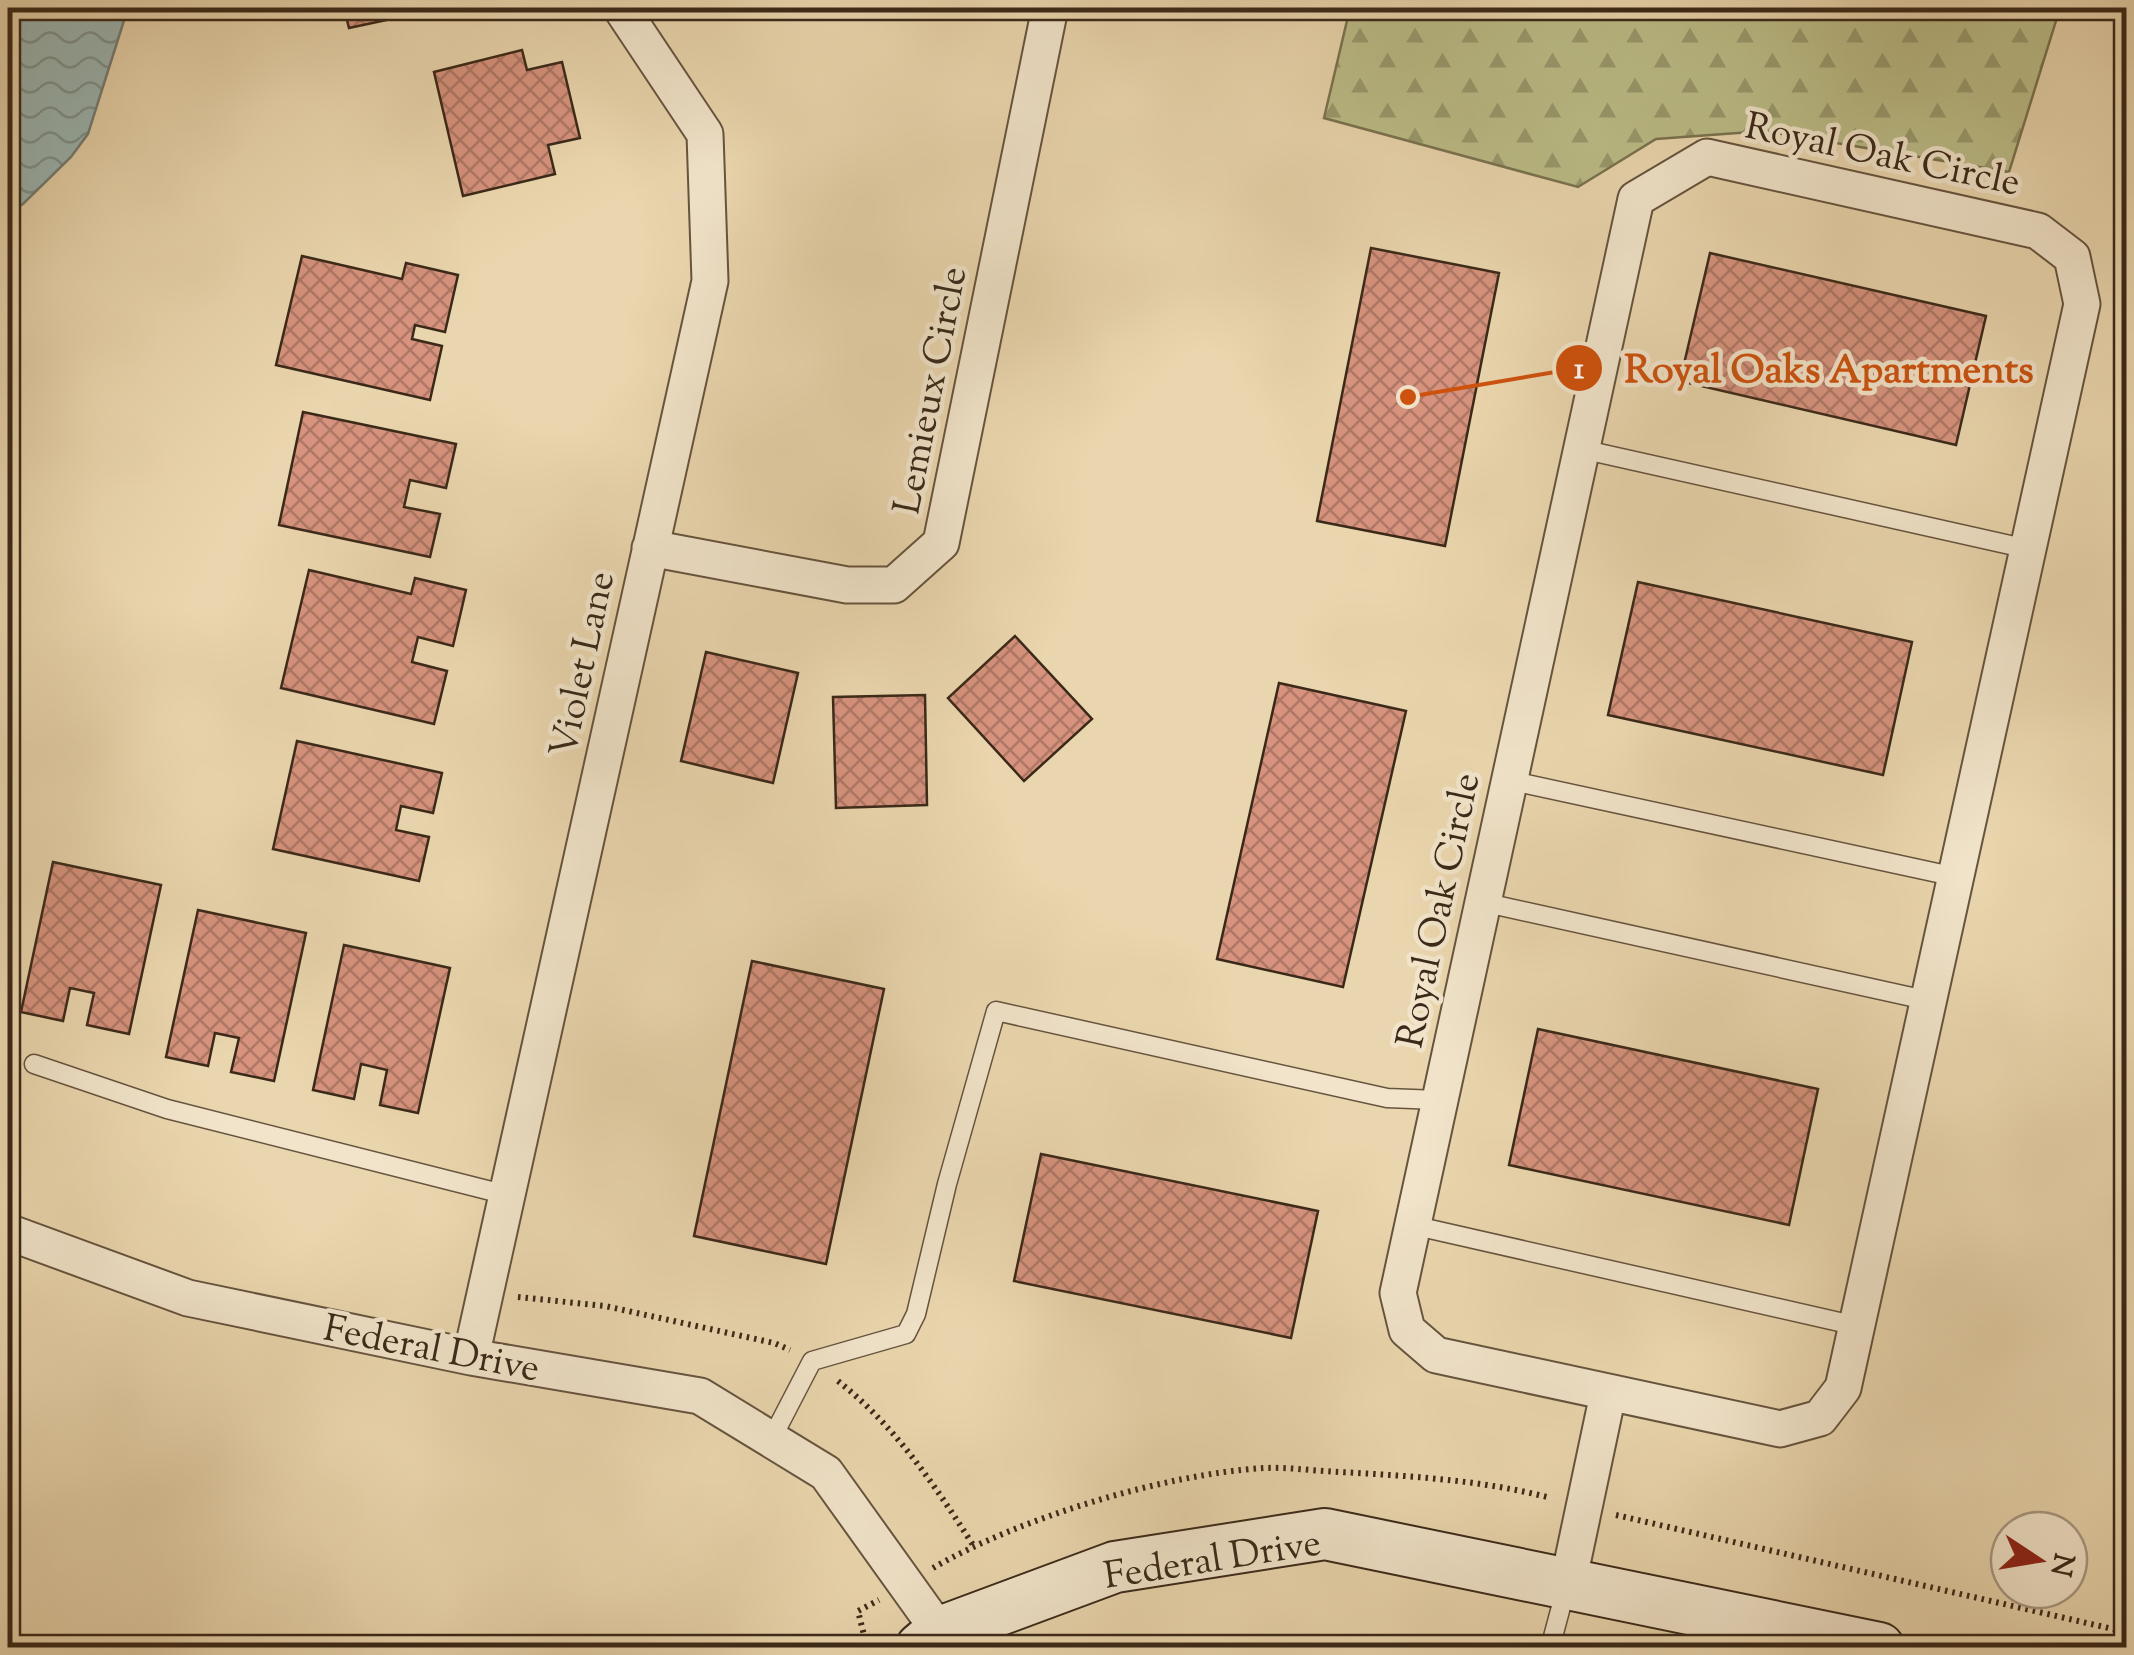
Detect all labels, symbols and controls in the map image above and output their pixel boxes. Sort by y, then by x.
street label: Royal Oak Circle [1740,101,2025,212]
street label: Lemieux Circle [882,262,983,519]
callout: Royal Oaks Apartments [1554,333,2054,403]
text: Royal Oaks Apartments [1624,344,2034,401]
text: 1 [1574,349,1585,392]
street label: Violet Lane [539,567,631,763]
street label: Royal Oak Circle [1385,768,1496,1053]
street label: Federal Drive [319,1304,544,1398]
north arrow [1989,1510,2089,1610]
street label: Federal Drive [1100,1518,1325,1606]
text: N [2039,1549,2082,1580]

